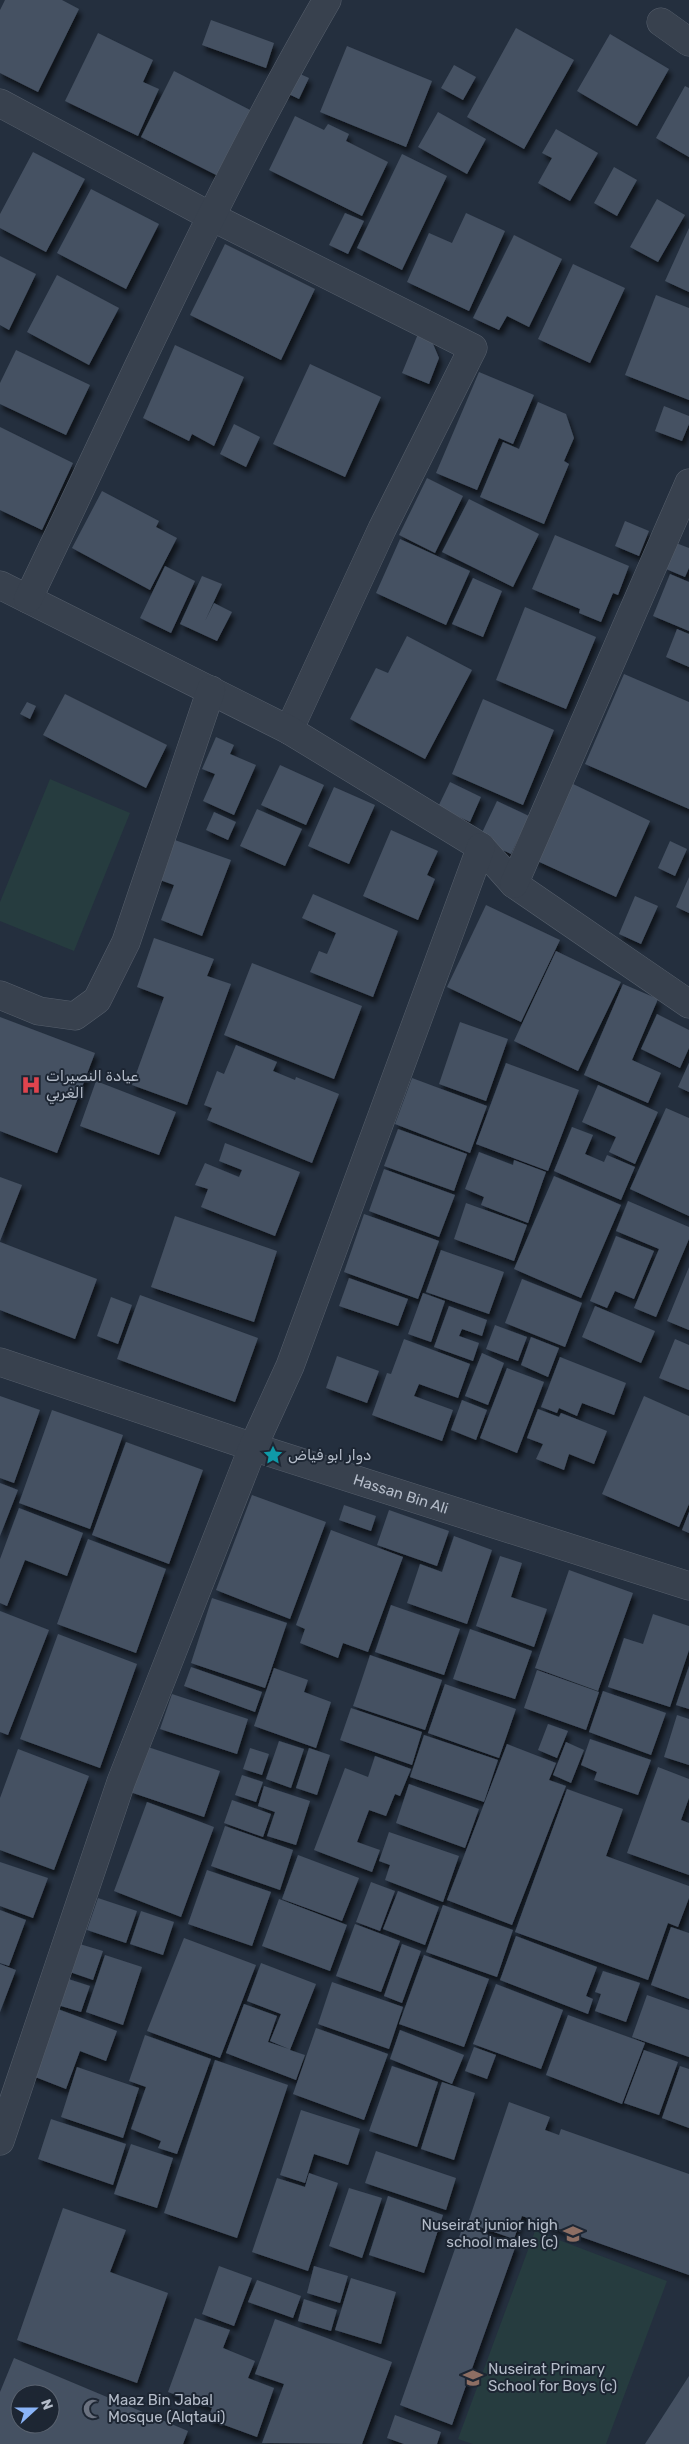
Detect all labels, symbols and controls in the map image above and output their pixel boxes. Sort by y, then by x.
place label: عيادة النصيرات الغربي [46,1067,139,1105]
hospital icon: عيادة النصيرات الغربي [20,1074,42,1096]
place icon: دوار ابو فياض [262,1444,284,1466]
place label: دوار ابو فياض [288,1446,371,1465]
street label: Hassan Bin Ali [351,1471,451,1518]
place label: Nuseirat junior high school males (c) [421,2216,558,2251]
school or university icon: Nuseirat junior high school males (c) [562,2223,584,2245]
place label: Nuseirat Primary School for Boys (c) [488,2360,617,2395]
school or university icon: Nuseirat Primary School for Boys (c) [462,2367,484,2389]
north arrow [10,2384,60,2434]
place label: Maaz Bin Jabal Mosque (Alqtaui) [108,2391,225,2426]
text: N [37,2397,56,2412]
mosque icon: Maaz Bin Jabal Mosque (Alqtaui) [82,2398,104,2420]

